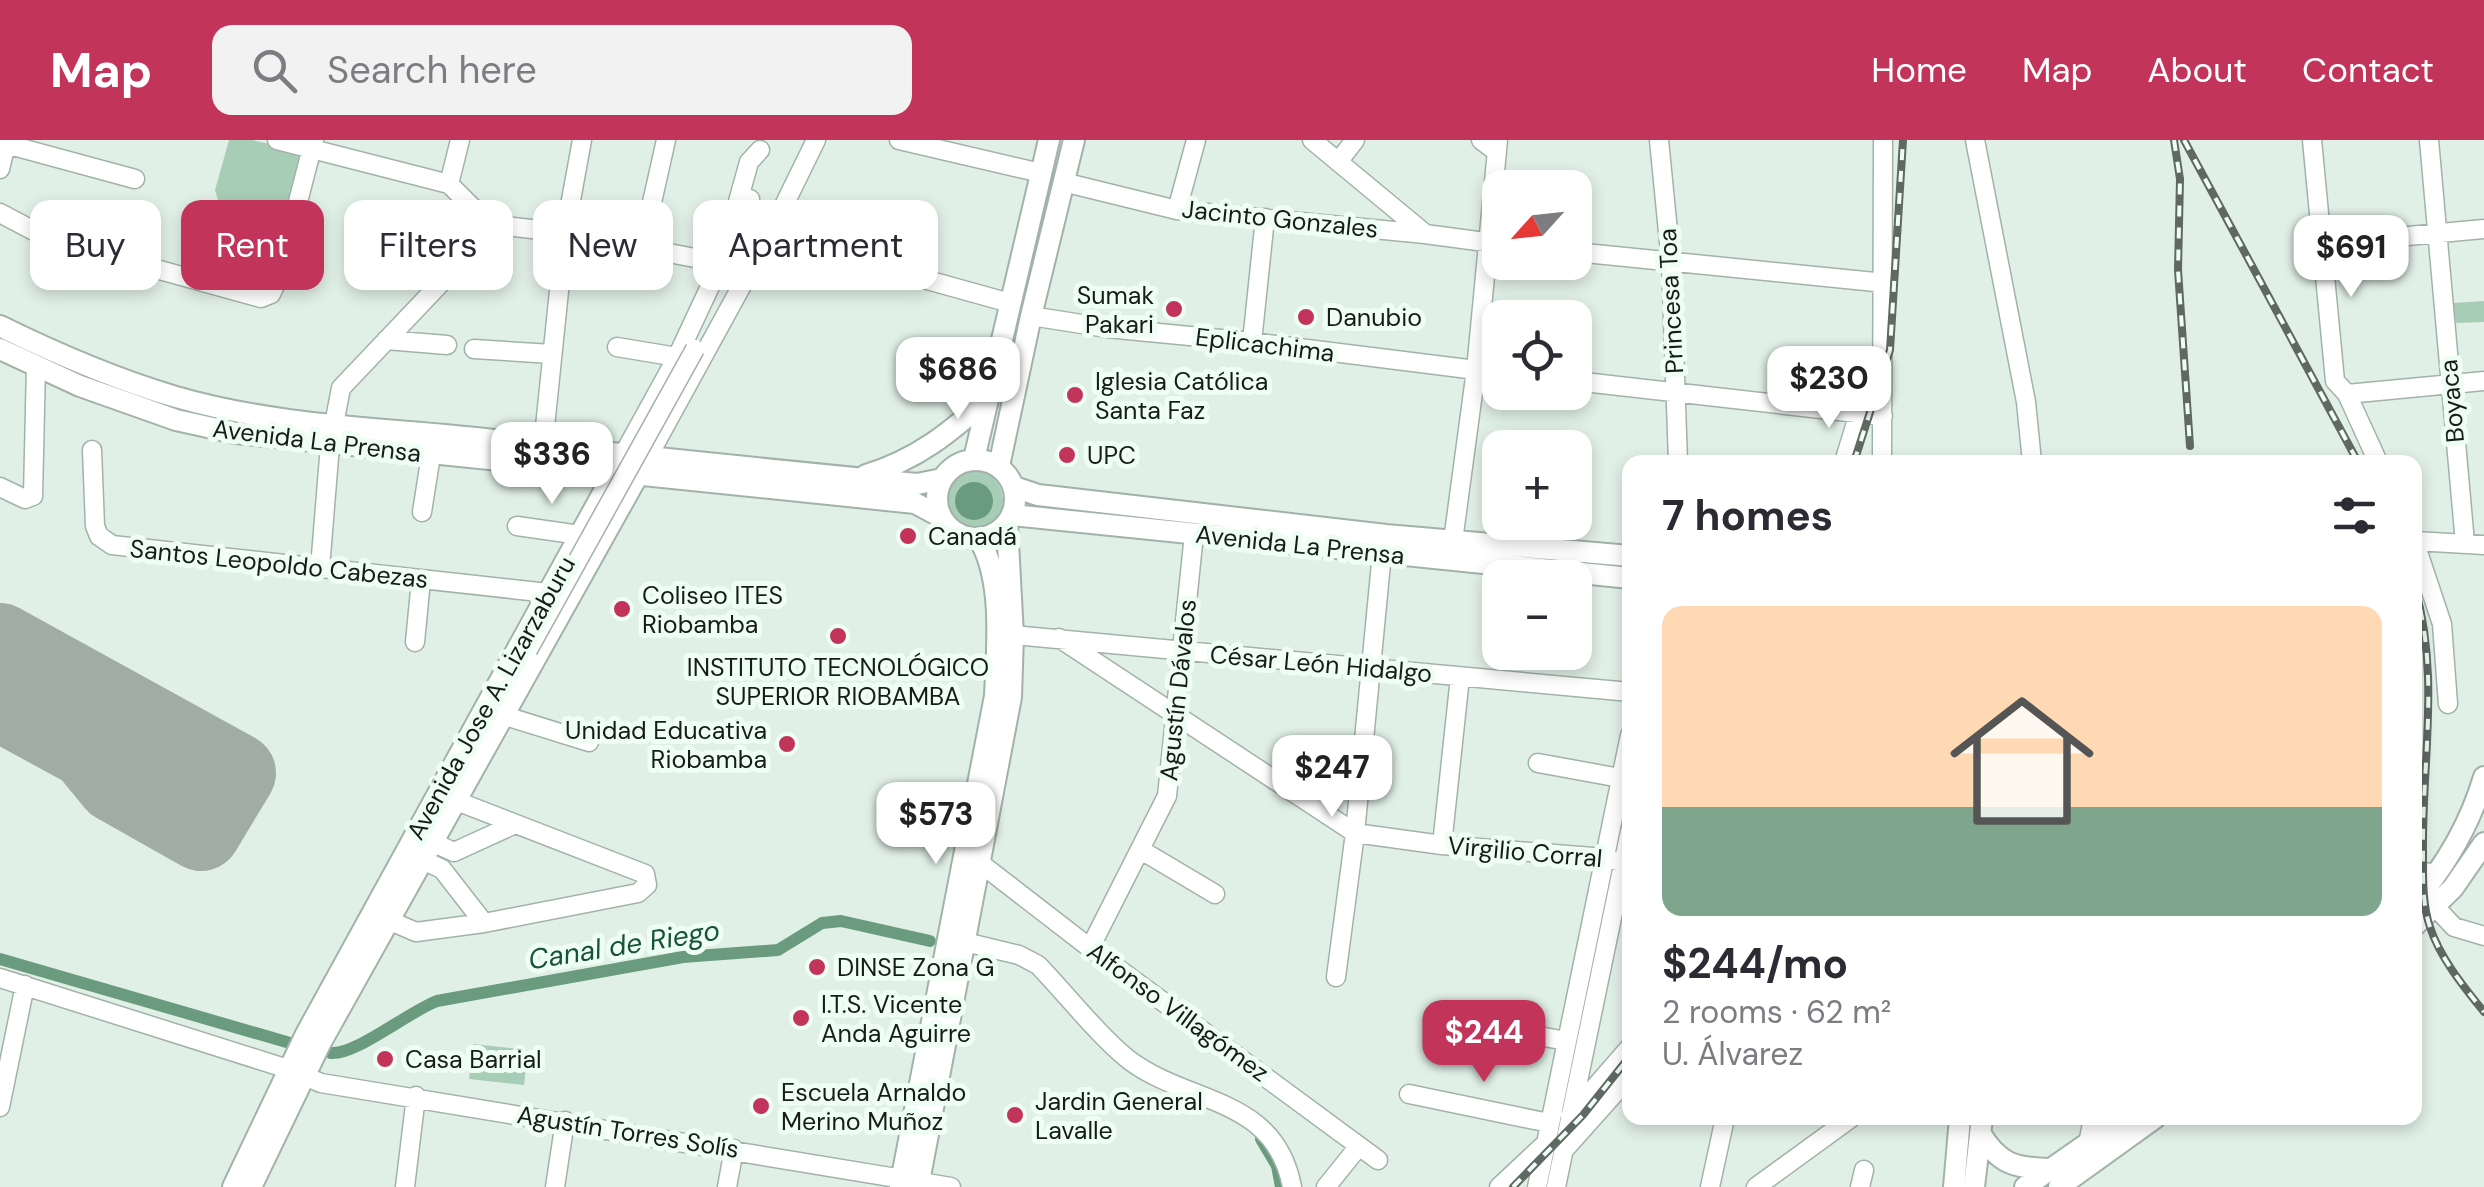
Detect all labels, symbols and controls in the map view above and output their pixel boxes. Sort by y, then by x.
search box [212,25,912,115]
text: Map [50,39,152,102]
icon: search [247,43,302,98]
text: Search here [327,45,537,95]
text: Home [1871,47,1967,93]
text: Map [2022,47,2092,93]
text: About [2147,47,2247,93]
text: Contact [2302,47,2434,93]
north arrow [1482,170,1592,280]
map controls [1482,170,1592,670]
street label: Jacinto Gonzales [1180,192,1380,246]
chip: Buy [30,200,161,290]
chip: Rent [181,200,324,290]
chip: Filters [344,200,513,290]
chip: New [533,200,673,290]
chip: Apartment [693,200,938,290]
pin: $691 [2292,215,2410,300]
text: $691 [2316,226,2386,268]
street label: Princesa Toa [1651,227,1691,375]
place label: Sumak Pakari [1077,279,1154,341]
marker: Sumak Pakari [1163,298,1185,320]
button: locate [1482,300,1592,410]
place label: Danubio [1326,301,1422,334]
marker: Danubio [1295,306,1317,328]
street label: Eplicachima [1194,320,1336,370]
pin: $686 [899,337,1017,422]
pin: $230 [1770,346,1888,431]
text: $686 [918,348,998,390]
text: $230 [1789,357,1869,399]
street label: Boyaca [2432,358,2472,444]
place label: Iglesia Católica Santa Faz [1095,365,1268,427]
marker: Iglesia Católica Santa Faz [1064,384,1086,406]
street label: Avenida La Prensa [211,412,423,470]
pin: $336 [493,422,611,507]
button: + [1482,430,1592,540]
text: $336 [513,433,591,475]
place label: UPC [1087,439,1136,472]
marker: UPC [1056,444,1078,466]
text: 7 homes [1662,488,1833,543]
icon: filters [2327,488,2382,543]
street label: Avenida La Prensa [1194,518,1406,572]
place label: Canadá [928,520,1017,553]
marker: Canadá [897,525,919,547]
street label: Santos Leopoldo Cabezas [128,532,430,596]
street label: Avenida Jose A. Lizarzaburu [399,550,583,846]
button: − [1482,560,1592,670]
place label: Coliseo ITES Riobamba [642,579,783,641]
street label: Agustín Dávalos [1152,597,1204,783]
marker: Coliseo ITES Riobamba [611,598,633,620]
marker: INSTITUTO TECNOLÓGICO SUPERIOR RIOBAMBA [827,625,849,647]
street label: César León Hidalgo [1208,638,1434,690]
place label: INSTITUTO TECNOLÓGICO SUPERIOR RIOBAMBA [687,651,989,713]
icon: home [1932,671,2112,851]
place label: Unidad Educativa Riobamba [565,714,767,776]
marker: Unidad Educativa Riobamba [776,733,798,755]
pin: $247 [1273,735,1391,820]
text: $247 [1294,746,1370,788]
pin: $573 [877,782,995,867]
text: $573 [898,793,974,835]
street label: Virgilio Corral [1446,829,1604,875]
water label: Canal de Riego [526,912,722,978]
street label: Alfonso Villagómez [1080,935,1276,1089]
text: $244/mo [1662,936,1848,991]
place label: DINSE Zona G [837,951,995,984]
marker: DINSE Zona G [806,956,828,978]
place label: I.T.S. Vicente Anda Aguirre [821,988,971,1050]
text: 2 rooms · 62 m² [1662,991,1891,1033]
pin: $244 [1425,1000,1543,1085]
marker: I.T.S. Vicente Anda Aguirre [790,1007,812,1029]
text: $244 [1444,1011,1524,1053]
text: U. Álvarez [1662,1033,1803,1075]
place label: Casa Barrial [405,1043,542,1076]
marker: Casa Barrial [374,1048,396,1070]
place label: Escuela Arnaldo Merino Muñoz [781,1076,966,1138]
place label: Jardin General Lavalle [1035,1085,1203,1147]
marker: Escuela Arnaldo Merino Muñoz [750,1095,772,1117]
street label: Agustín Torres Solís [515,1098,741,1166]
marker: Jardin General Lavalle [1004,1104,1026,1126]

